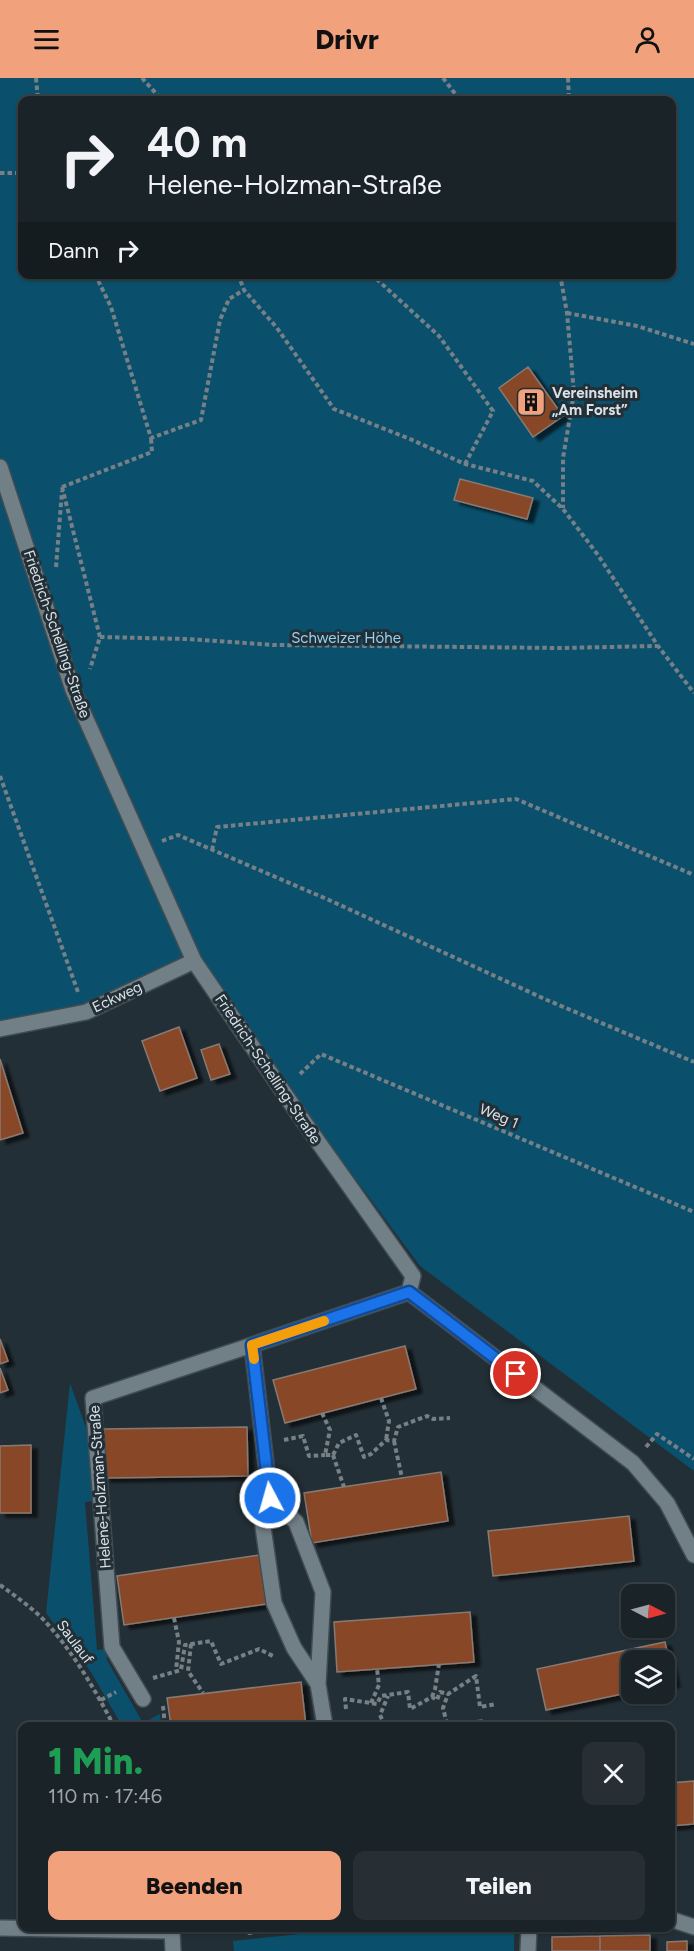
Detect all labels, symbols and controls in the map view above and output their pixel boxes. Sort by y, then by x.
icon: menu [30,23,63,56]
text: Drivr [315,23,379,56]
icon: person [631,23,664,56]
text: 40 m [147,117,247,168]
icon: right [48,120,126,198]
text: Helene-Holzman-Straße [147,168,442,201]
icon: right [111,234,144,267]
text: Dann [48,237,99,264]
place label: Vereinsheim „Am Forst” [552,384,638,419]
building icon: Vereinsheim „Am Forst” [515,386,547,418]
street label: Friedrich-Schelling-Straße [20,548,94,720]
park label: Schweizer Höhe [291,629,401,647]
street label: Eckweg [89,978,145,1016]
street label: Friedrich-Schelling-Straße [211,991,325,1147]
street label: Weg 1 [477,1100,521,1132]
pin [490,1348,541,1399]
icon: arrive [499,1357,532,1390]
street label: Helene-Holzman-Straße [85,1405,115,1569]
position arrow [238,1466,302,1530]
north arrow [621,1584,675,1638]
map controls [621,1584,675,1704]
street label: Saulauf [53,1617,98,1668]
button: layers [621,1650,675,1704]
text: 1 Min. [48,1740,143,1783]
button: close [582,1742,645,1805]
text: 110 m · 17:46 [48,1784,162,1808]
button: Beenden [48,1851,341,1920]
button: Teilen [353,1851,645,1920]

